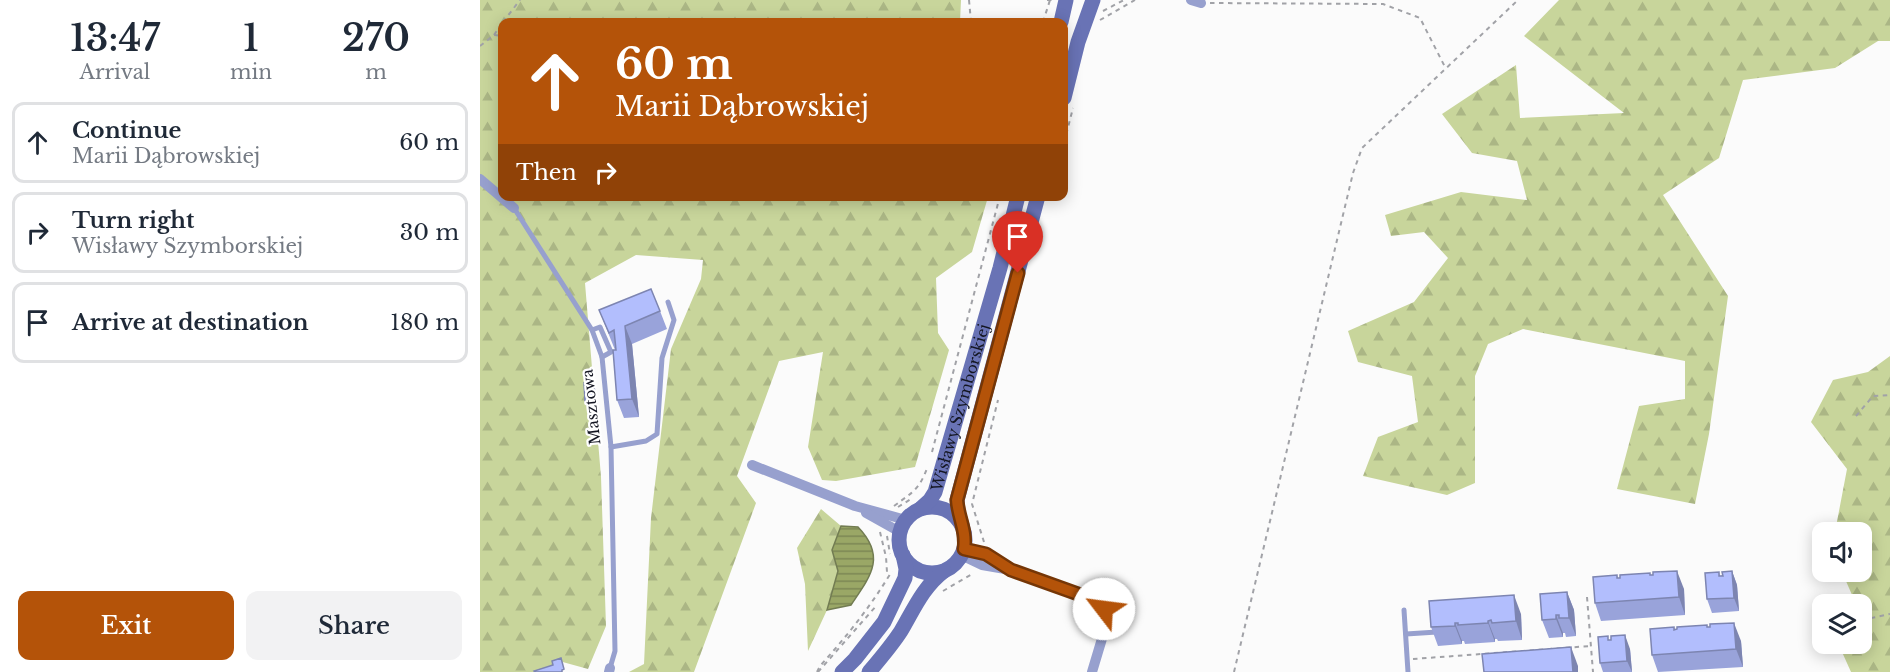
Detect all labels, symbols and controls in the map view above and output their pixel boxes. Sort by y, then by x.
text: 13:47 [70,16,160,61]
text: 1 [243,16,259,61]
text: 270 [342,16,410,61]
text: 60 m [615,38,733,90]
icon: ahead [516,42,594,120]
text: Arrival [80,60,150,84]
text: min [230,60,272,84]
text: m [365,60,387,84]
text: Marii Dąbrowskiej [615,90,869,123]
text: Continue [72,117,181,144]
icon: ahead [21,126,54,159]
text: 60 m [399,129,459,156]
text: Marii Dąbrowskiej [72,144,260,168]
icon: right [589,156,622,189]
text: Then [516,159,577,186]
text: Turn right [72,207,194,234]
pin [992,211,1043,273]
icon: right [21,216,54,249]
text: 30 m [400,219,459,246]
icon: arrive [1001,220,1034,253]
text: Wisławy Szymborskiej [72,234,303,258]
icon: arrive [21,306,54,339]
text: Arrive at destination [72,309,309,336]
text: 180 m [390,309,459,336]
street label: Wisławy Szymborskiej [926,321,993,494]
street label: Masztowa [578,368,604,446]
map controls [1812,522,1872,654]
button: sound [1812,522,1872,582]
position arrow [1072,577,1136,641]
button: Exit [18,591,234,660]
button: Share [246,591,462,660]
button: layers [1812,594,1872,654]

